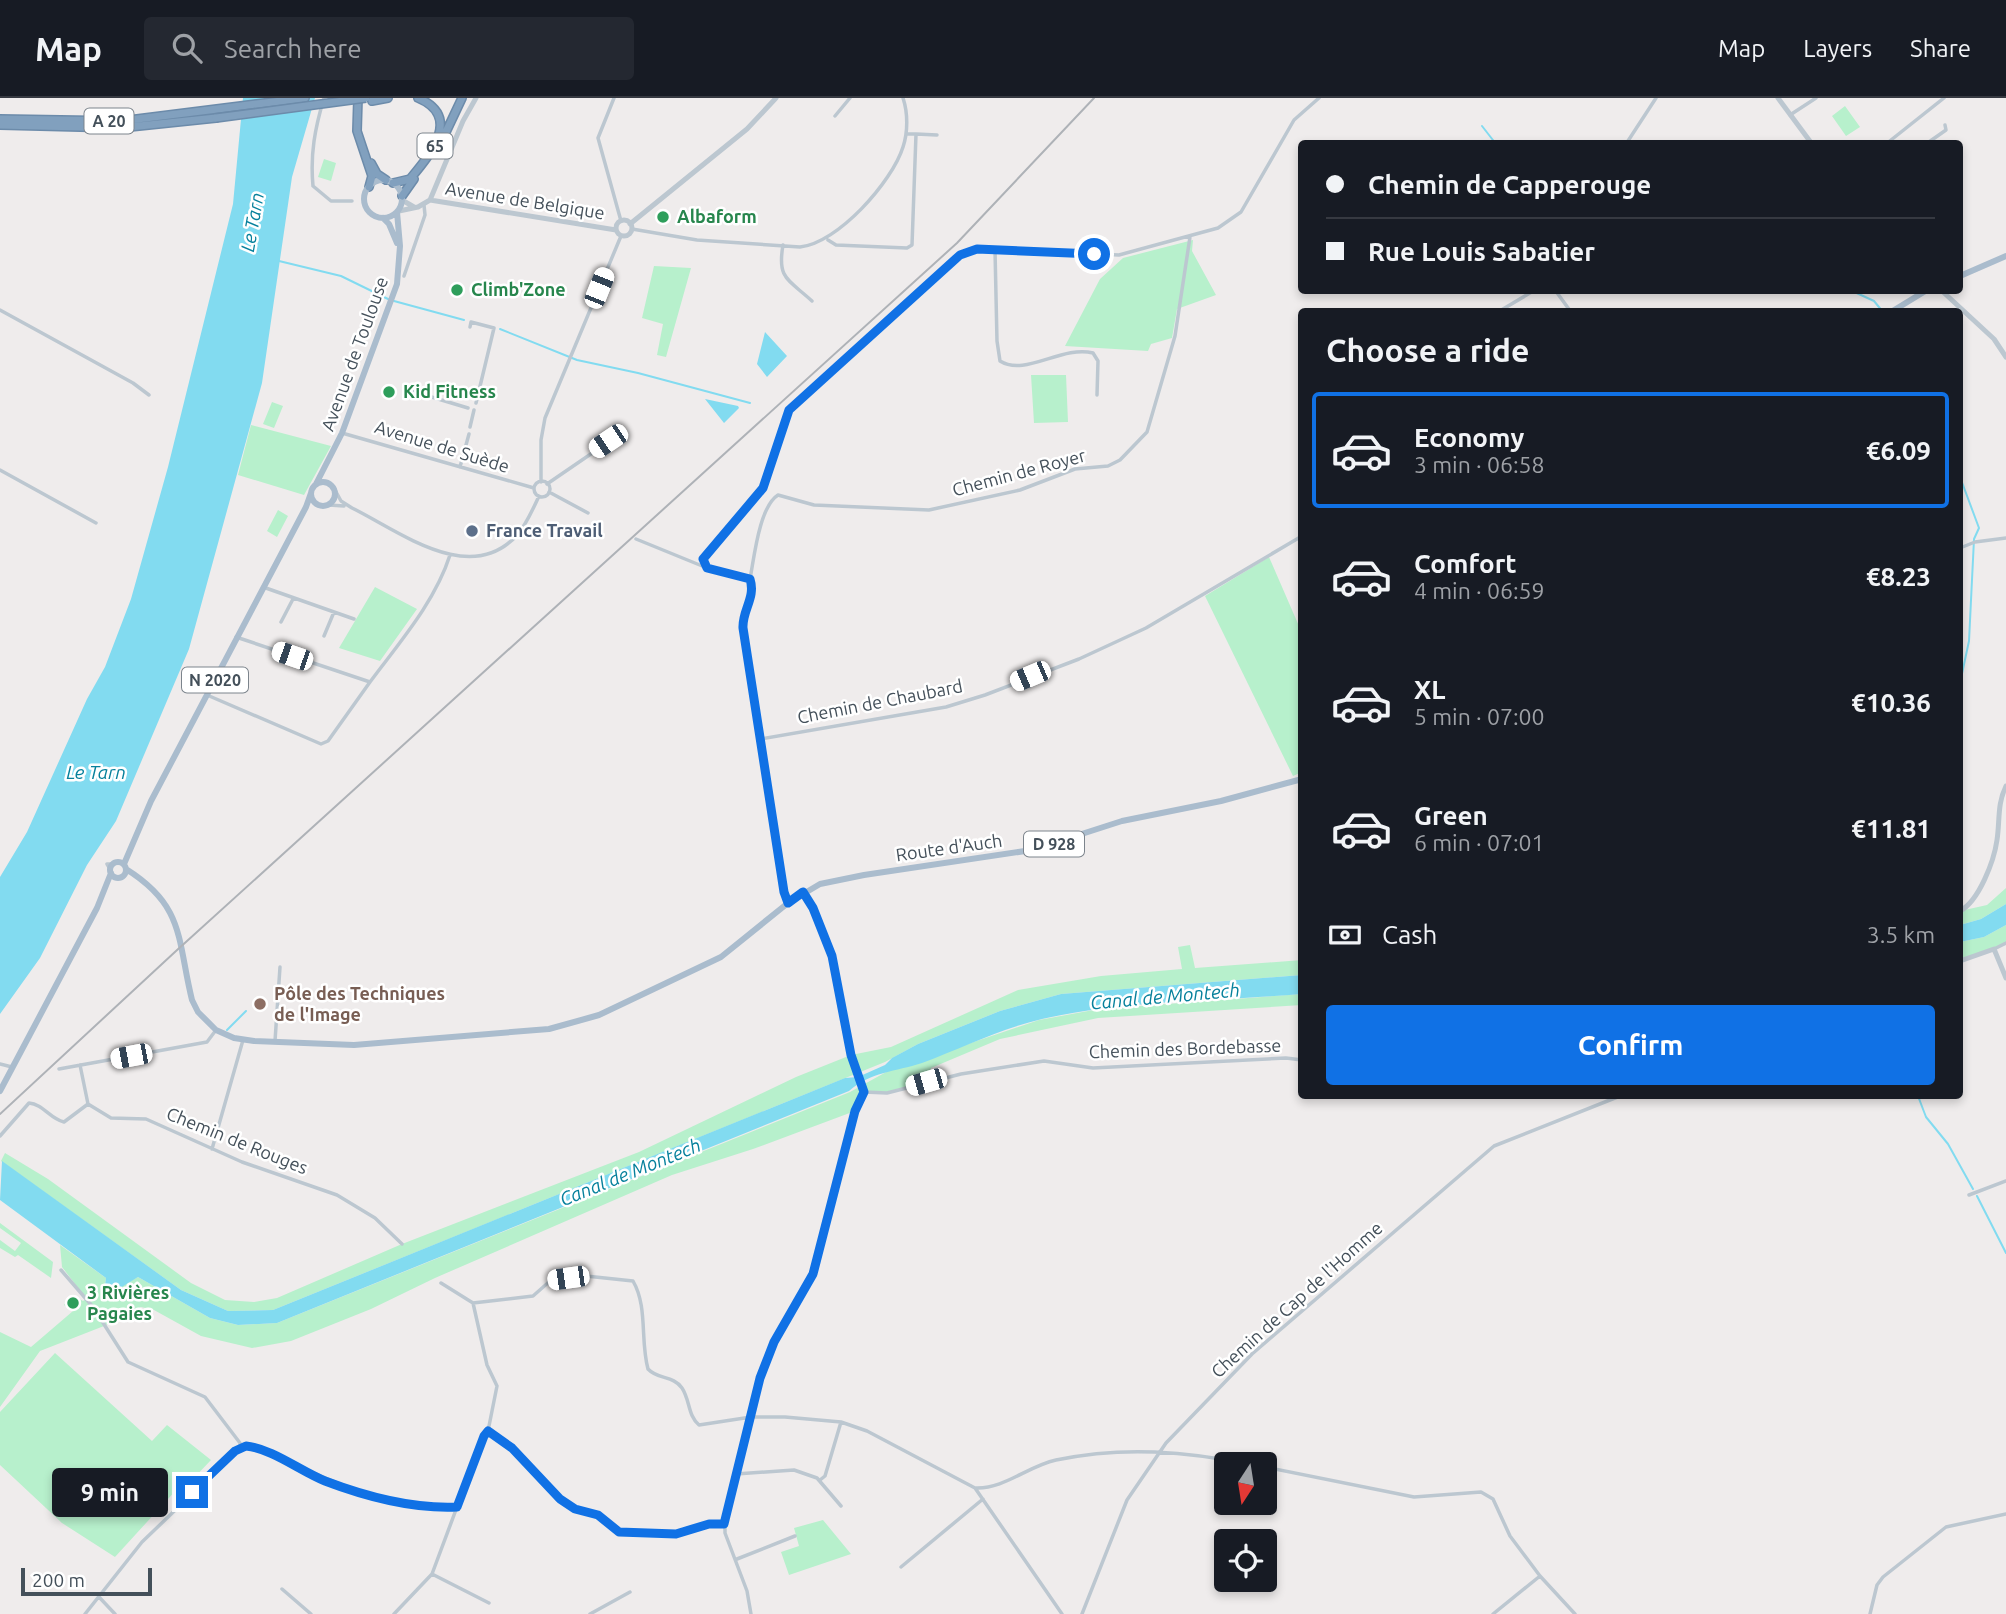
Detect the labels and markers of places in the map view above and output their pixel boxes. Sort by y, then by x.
place label: Albaform [677,206,757,226]
marker: Albaform [655,209,671,225]
place label: Climb'Zone [471,279,566,299]
marker: Climb'Zone [449,282,465,298]
place label: Kid Fitness [403,381,496,401]
marker: Kid Fitness [381,384,397,400]
place label: France Travail [486,520,603,540]
marker: France Travail [464,523,480,539]
place label: Pôle des Techniques de l'Image [274,983,445,1024]
marker: Pôle des Techniques de l'Image [252,996,268,1012]
place label: 3 Rivières Pagaies [87,1282,169,1323]
marker: 3 Rivières Pagaies [65,1295,81,1311]

